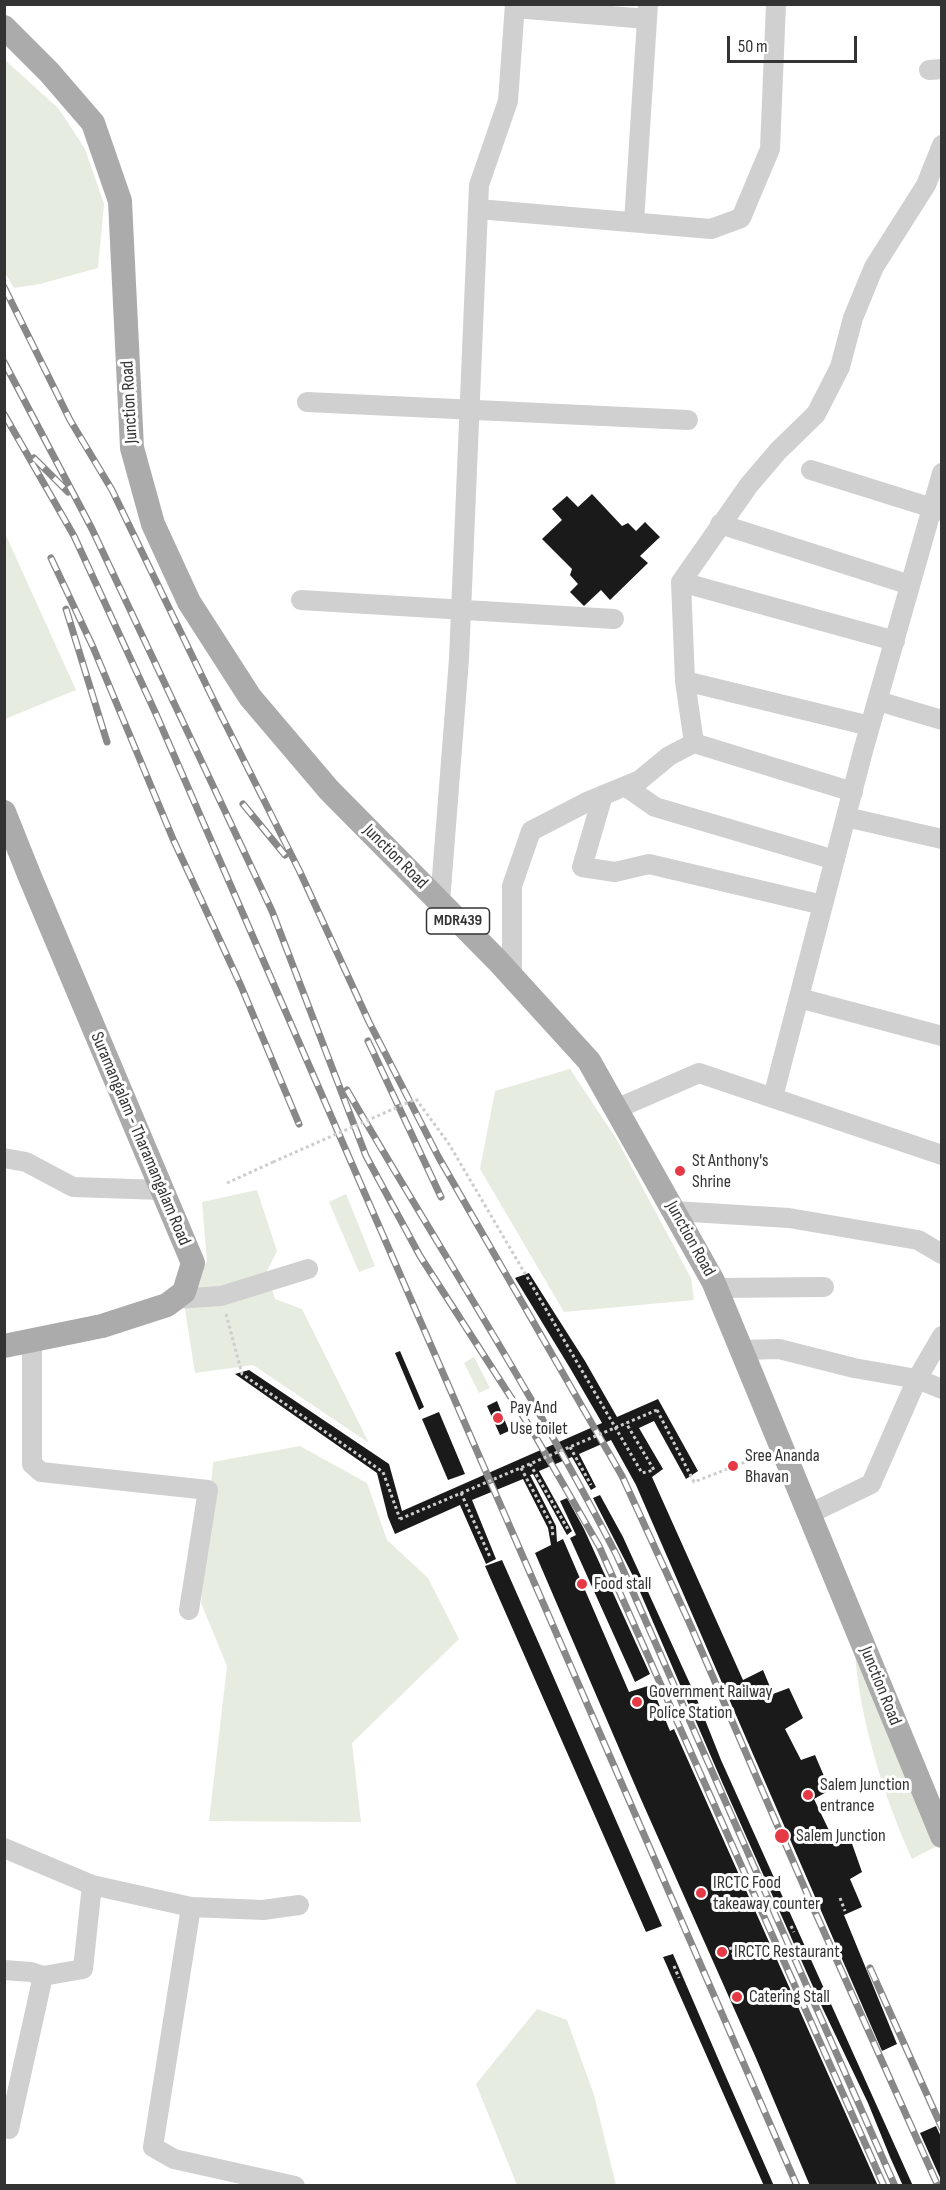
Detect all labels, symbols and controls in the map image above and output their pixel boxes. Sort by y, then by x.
scale bar [730,24,860,62]
text: 50 m [738,36,768,57]
street label: Junction Road [117,360,143,444]
street label: Junction Road [358,820,432,894]
road number: MDR439 [426,908,490,934]
street label: Suramangalam - Tharamangalam Road [85,1029,195,1249]
place label: St Anthony's Shrine [692,1150,768,1192]
marker: St Anthony's Shrine [673,1164,687,1178]
street label: Junction Road [660,1198,720,1280]
place label: Pay And Use toilet [510,1397,568,1440]
marker: Pay And Use toilet [491,1411,505,1425]
place label: Sree Ananda Bhavan [745,1445,820,1488]
marker: Sree Ananda Bhavan [726,1459,740,1473]
place label: Food stall [594,1573,651,1595]
marker: Food stall [575,1577,589,1591]
street label: Junction Road [854,1644,906,1728]
place label: Government Railway Police Station [649,1681,773,1724]
marker: Government Railway Police Station [630,1695,644,1709]
place label: Salem Junction entrance [820,1774,910,1816]
marker: Salem Junction entrance [801,1788,815,1802]
place label: Salem Junction [796,1825,886,1847]
marker: Salem Junction [773,1827,791,1845]
place label: IRCTC Food takeaway counter [713,1872,820,1914]
marker: IRCTC Food takeaway counter [694,1886,708,1900]
place label: IRCTC Restaurant [734,1941,840,1963]
marker: IRCTC Restaurant [715,1945,729,1959]
place label: Catering Stall [749,1986,830,2008]
marker: Catering Stall [730,1990,744,2004]

